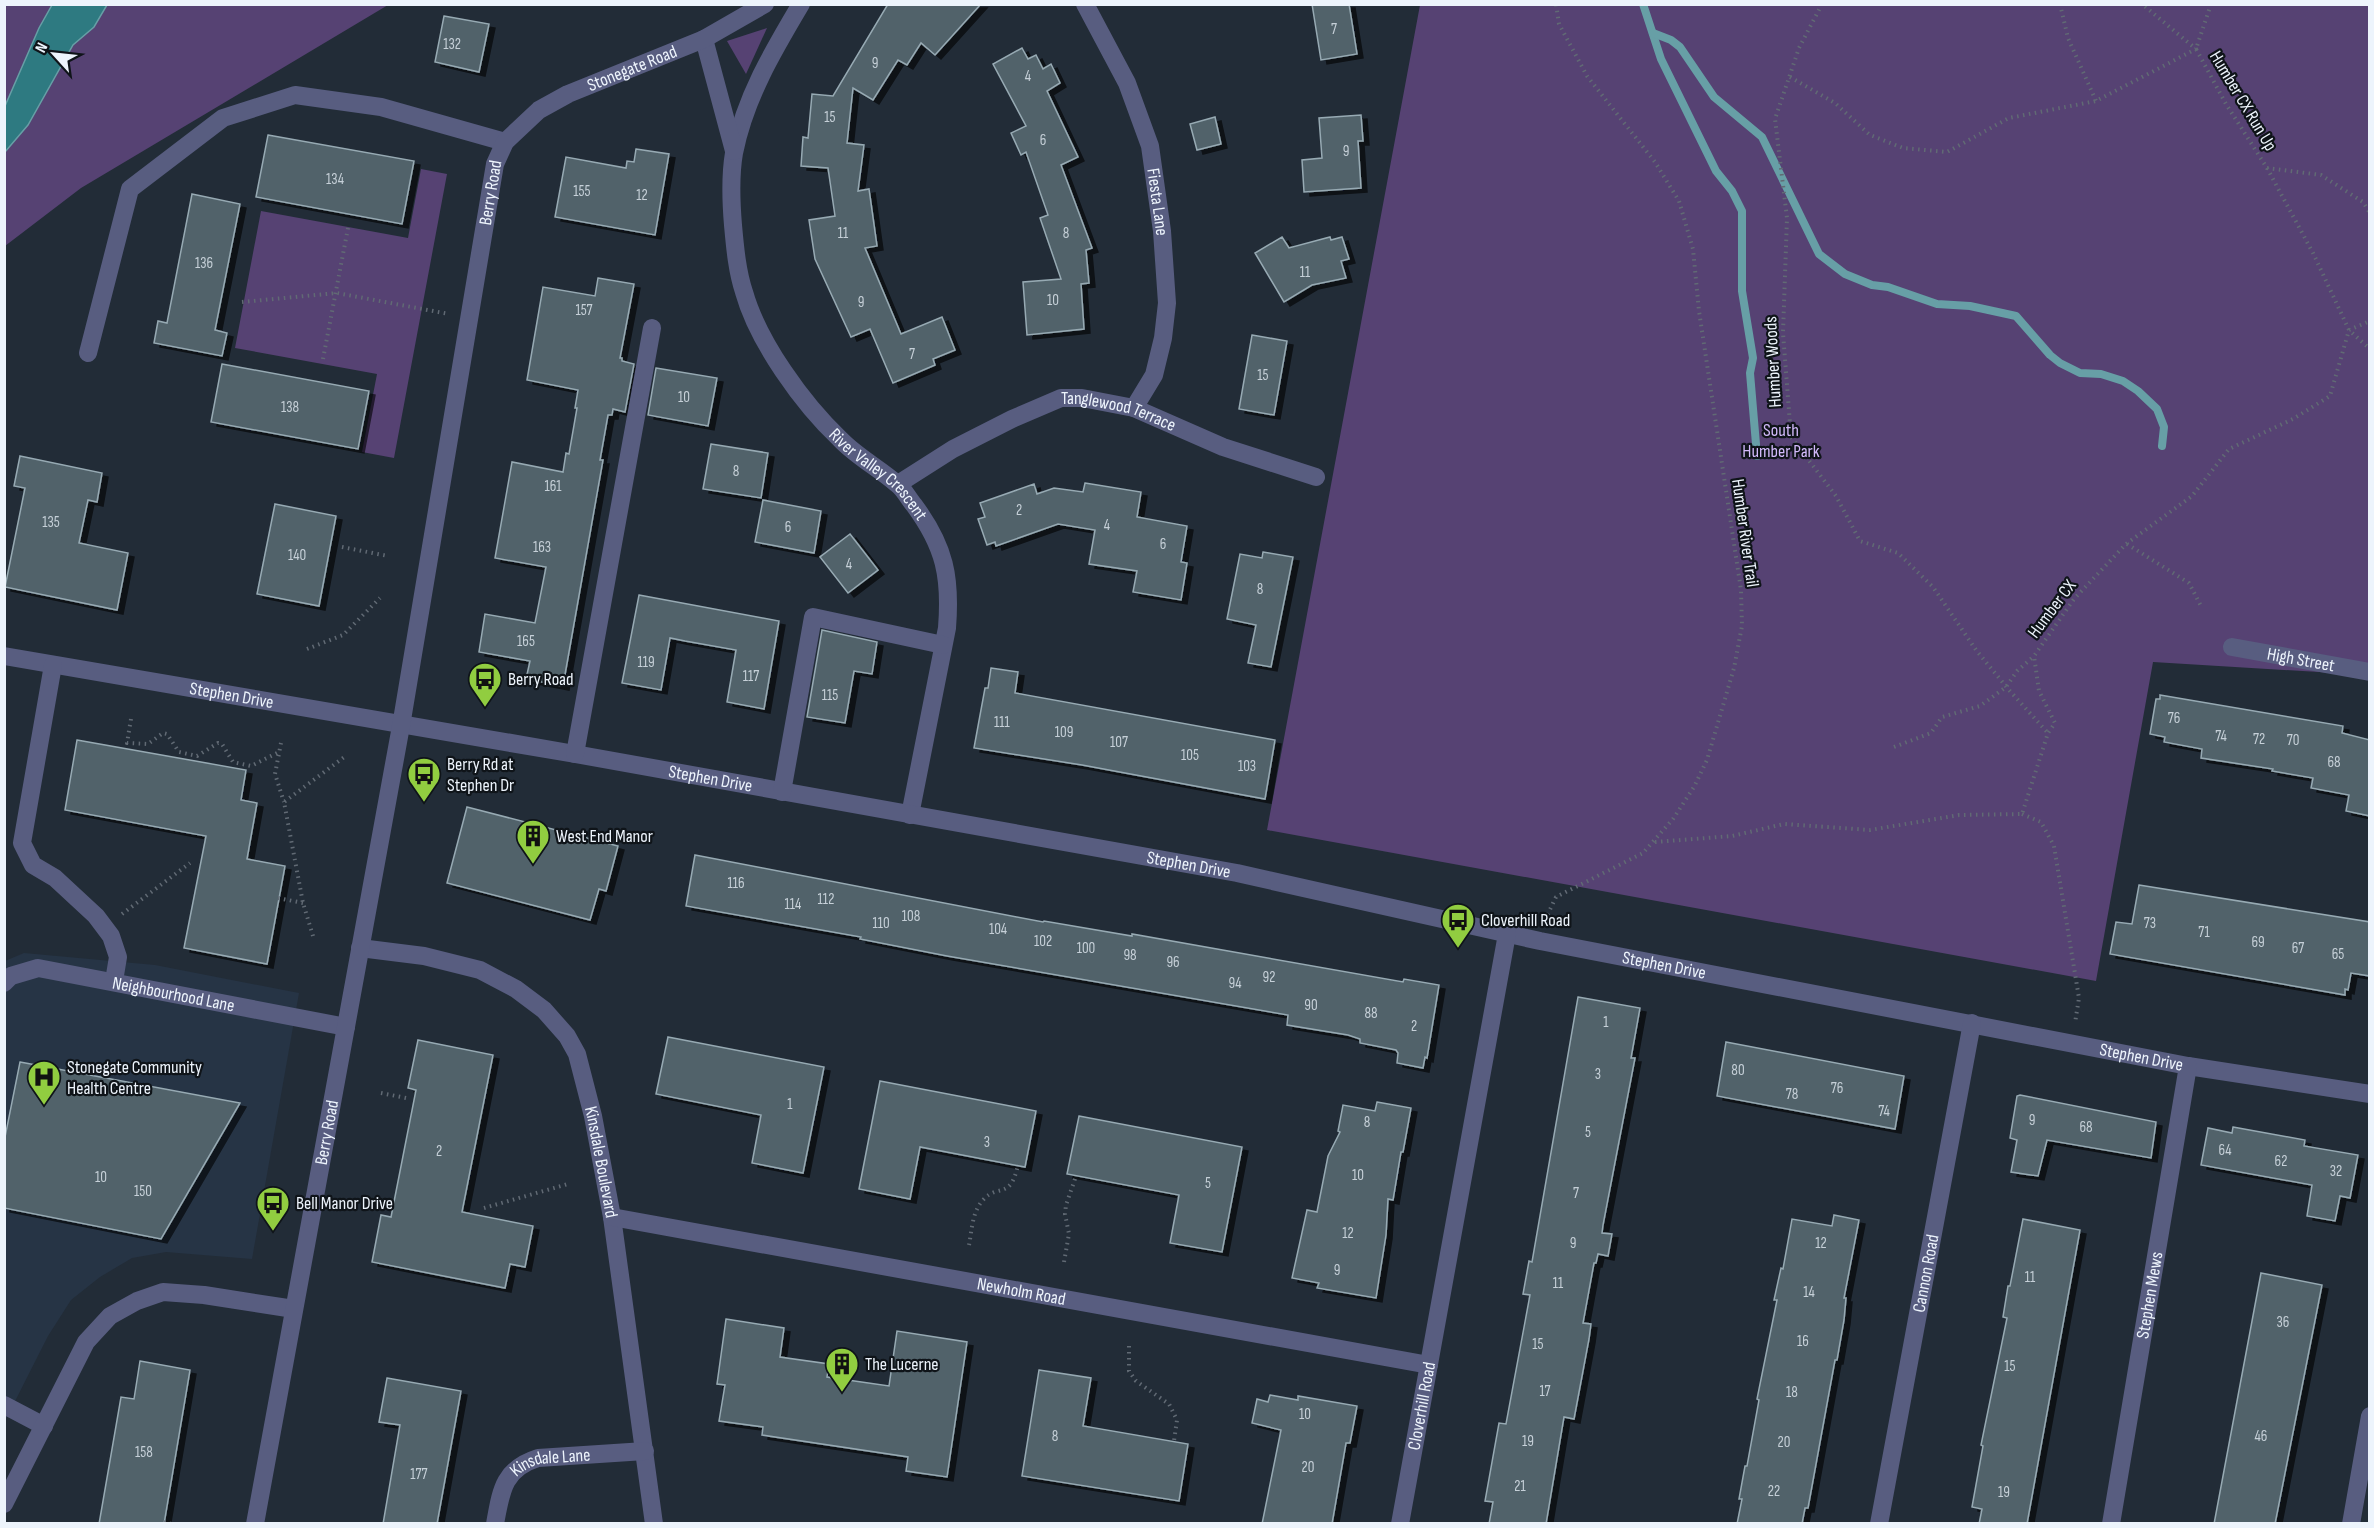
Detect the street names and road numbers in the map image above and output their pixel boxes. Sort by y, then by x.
street label: Stonegate Road [584,41,680,96]
street label: Humber CX Run Up [2205,47,2281,155]
street label: Berry Road [474,159,506,227]
street label: Fiesta Lane [1143,167,1173,236]
street label: Humber Woods [1760,316,1786,408]
street label: Tanglewood Terrace [1061,388,1179,436]
street label: River Valley Crescent [825,424,932,525]
street label: Humber River Trail [1727,477,1763,589]
street label: Humber CX [2023,576,2081,642]
street label: High Street [2265,643,2337,676]
street label: Stephen Drive [188,678,275,713]
street label: Stephen Drive [667,761,754,796]
street label: Stephen Drive [1145,847,1232,882]
street label: Stephen Drive [1621,947,1708,983]
street label: Neighbourhood Lane [111,972,236,1016]
street label: Stephen Drive [2098,1039,2185,1075]
street label: Berry Road [310,1098,343,1167]
street label: Kinsdale Boulevard [580,1104,622,1220]
street label: Cannon Road [1908,1233,1943,1314]
street label: Stephen Mews [2132,1250,2167,1340]
street label: Newholm Road [975,1273,1067,1309]
street label: Cloverhill Road [1403,1360,1440,1452]
street label: Kinsdale Lane [505,1444,591,1481]

